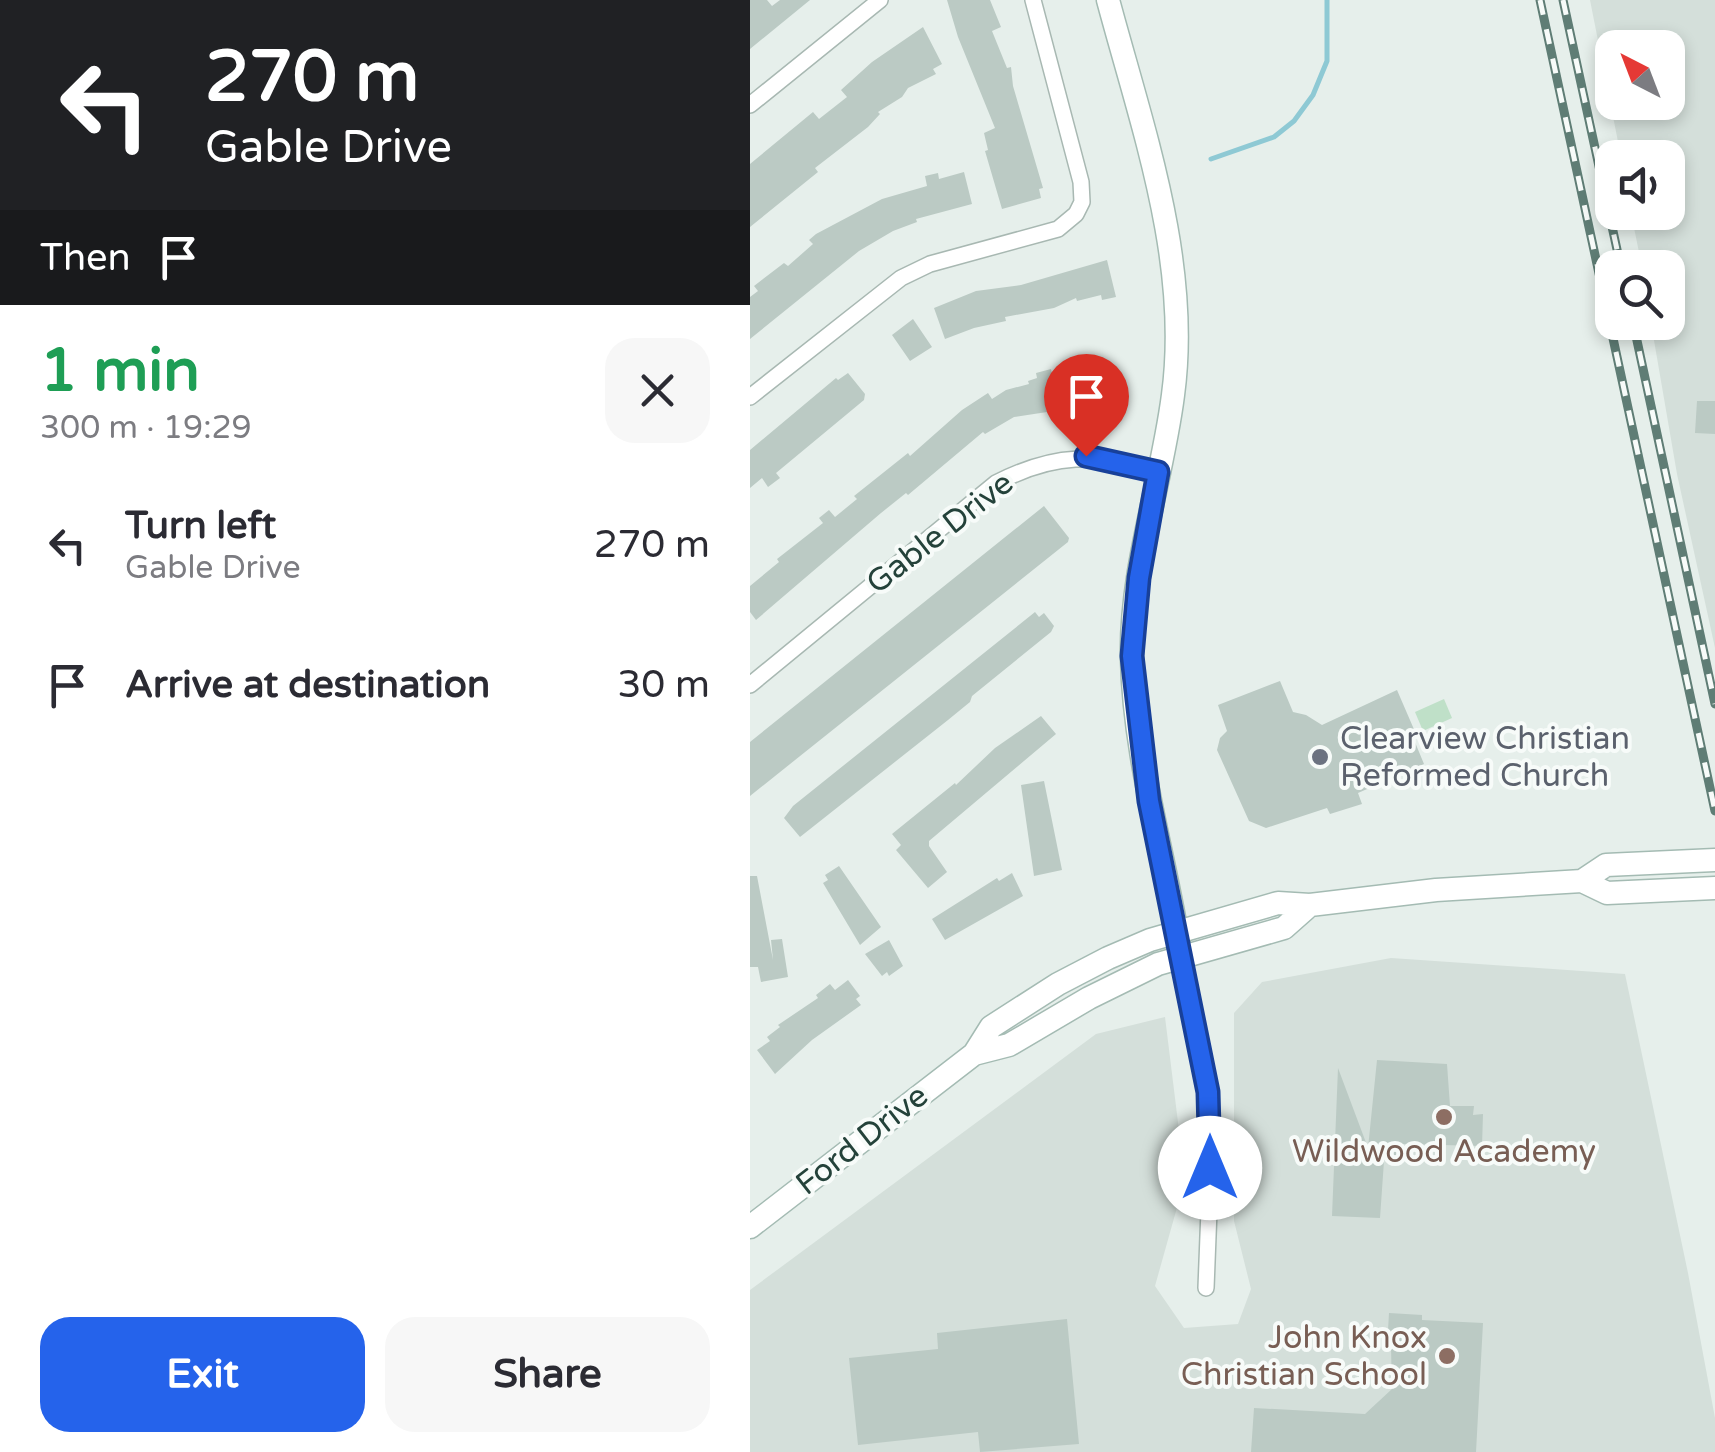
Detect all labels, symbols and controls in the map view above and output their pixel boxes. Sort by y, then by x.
north arrow [1595,30,1685,120]
map controls [1595,30,1685,340]
text: 270 m [205,36,419,120]
icon: left [40,40,170,170]
text: Gable Drive [205,121,452,175]
button: sound [1595,140,1685,230]
icon: arrive [151,230,206,285]
text: Then [40,235,131,281]
button: search [1595,250,1685,340]
text: 1 min [40,335,200,407]
button: close [605,338,710,443]
pin [1044,354,1129,457]
icon: arrive [1059,369,1114,424]
text: 300 m · 19:29 [40,409,252,447]
street label: Gable Drive [859,464,1021,602]
text: Turn left [125,503,276,549]
icon: left [40,518,95,573]
text: 270 m [594,522,710,568]
text: Gable Drive [125,549,301,587]
icon: arrive [40,658,95,713]
text: Arrive at destination [125,662,490,708]
text: 30 m [618,662,710,708]
place label: Clearview Christian Reformed Church [1340,720,1630,795]
marker: Clearview Christian Reformed Church [1309,746,1331,768]
street label: Ford Drive [789,1077,935,1203]
marker: Wildwood Academy [1433,1106,1455,1128]
position arrow [1158,1116,1262,1220]
place label: Wildwood Academy [1292,1133,1596,1171]
button: Exit [40,1317,365,1432]
button: Share [385,1317,710,1432]
place label: John Knox Christian School [1181,1319,1427,1394]
marker: John Knox Christian School [1436,1345,1458,1367]

